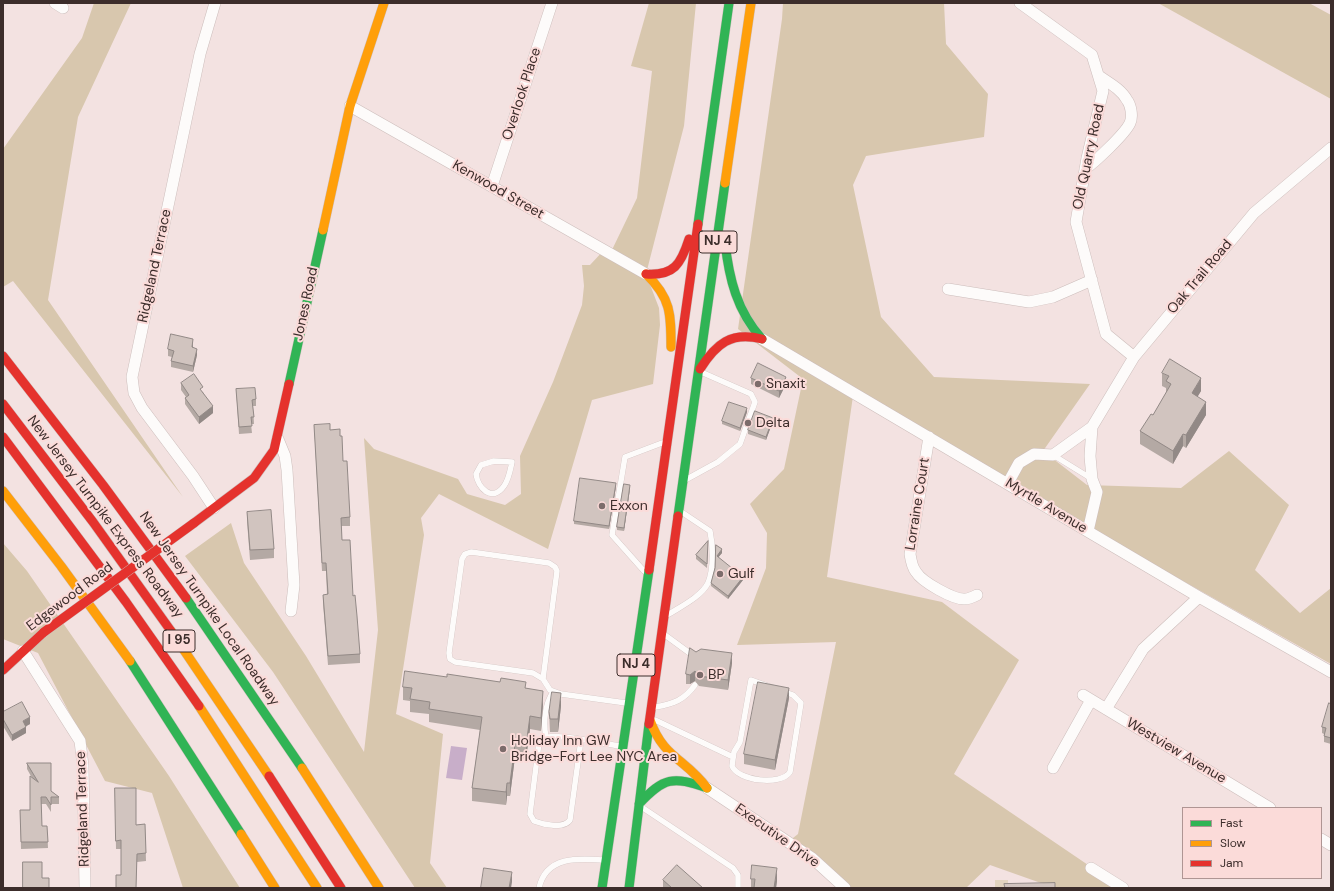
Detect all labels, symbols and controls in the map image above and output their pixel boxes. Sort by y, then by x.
street label: Overlook Place [499,46,545,142]
street label: Old Quarry Road [1070,103,1108,211]
street label: Kenwood Street [449,157,547,223]
street label: Ridgeland Terrace [135,208,175,324]
road number: NJ 4 [699,231,737,253]
street label: Oak Trail Road [1164,236,1236,318]
street label: Jones Road [290,266,322,342]
place label: Snaxit [766,376,806,392]
marker: Snaxit [753,379,763,389]
street label: New Jersey Turnpike Express Roadway [23,412,187,622]
place label: Delta [756,415,790,431]
marker: Delta [743,418,753,428]
street label: Lorraine Court [902,457,934,551]
street label: Myrtle Avenue [1002,475,1090,537]
place label: Exxon [610,498,648,514]
marker: Exxon [597,501,607,511]
street label: New Jersey Turnpike Local Roadway [135,509,283,709]
street label: Edgewood Road [23,559,117,635]
place label: Gulf [728,566,755,582]
marker: Gulf [715,569,725,579]
road number: I 95 [163,630,195,652]
road number: NJ 4 [617,654,655,676]
place label: BP [708,667,725,683]
marker: BP [695,670,705,680]
street label: Westview Avenue [1123,715,1229,787]
place label: Holiday Inn GW Bridge-Fort Lee NYC Area [511,733,677,766]
marker: Holiday Inn GW Bridge-Fort Lee NYC Area [498,744,508,754]
street label: Ridgeland Terrace [73,751,93,867]
street label: Executive Drive [732,801,822,871]
legend [1182,807,1322,879]
text: Fast [1220,815,1243,831]
text: Slow [1220,835,1246,851]
text: Jam [1220,855,1243,871]

